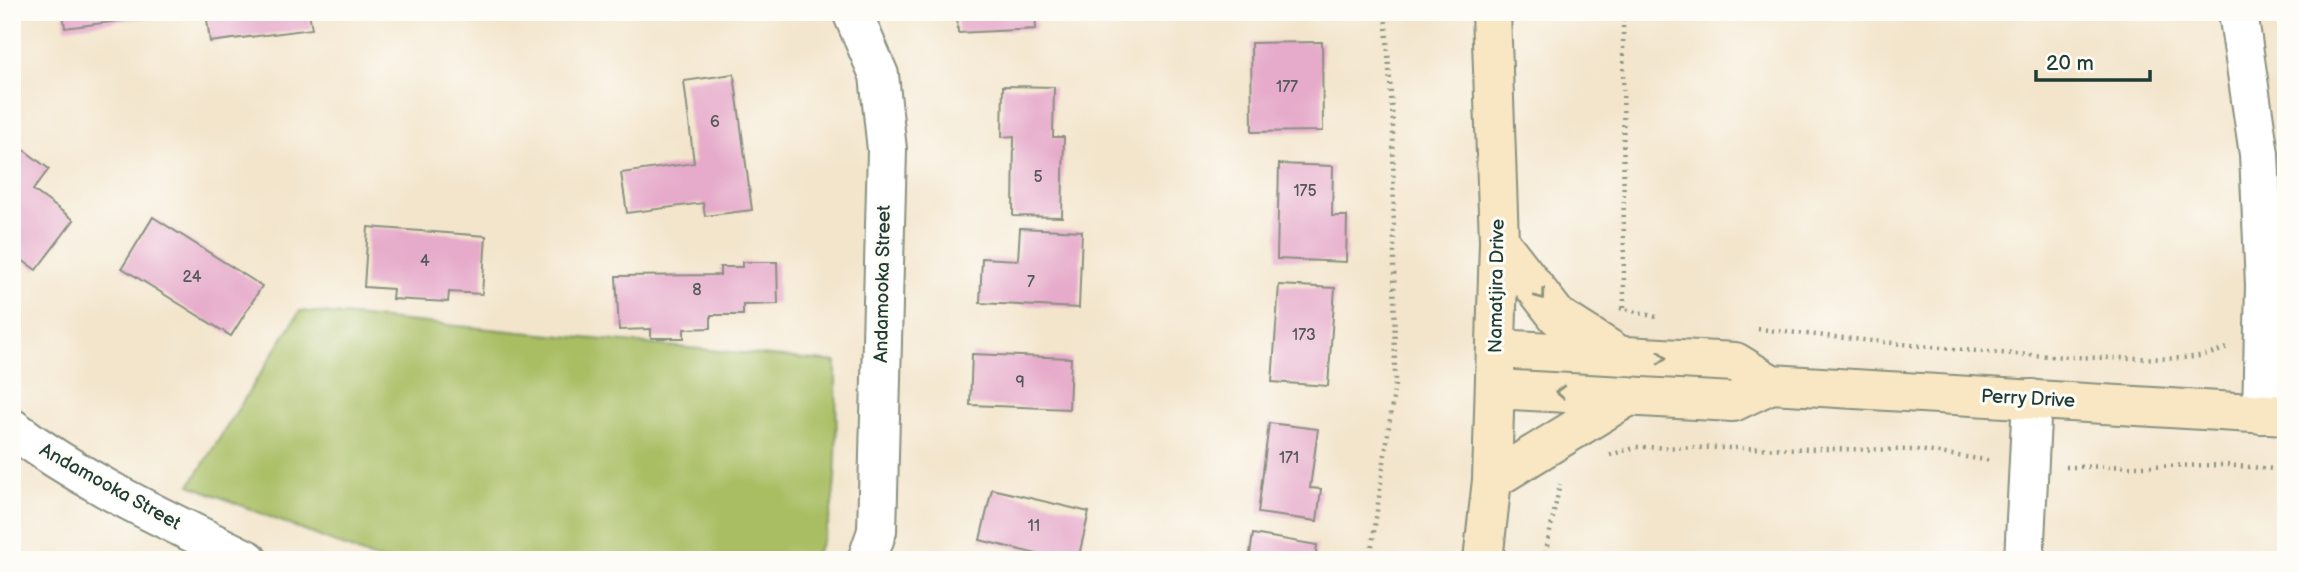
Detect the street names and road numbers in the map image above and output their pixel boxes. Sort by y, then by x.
street label: Andamooka Street [870,205,896,363]
street label: Namatjira Drive [1484,219,1510,353]
street label: Perry Drive [1980,385,2076,413]
street label: Andamooka Street [35,439,185,535]

